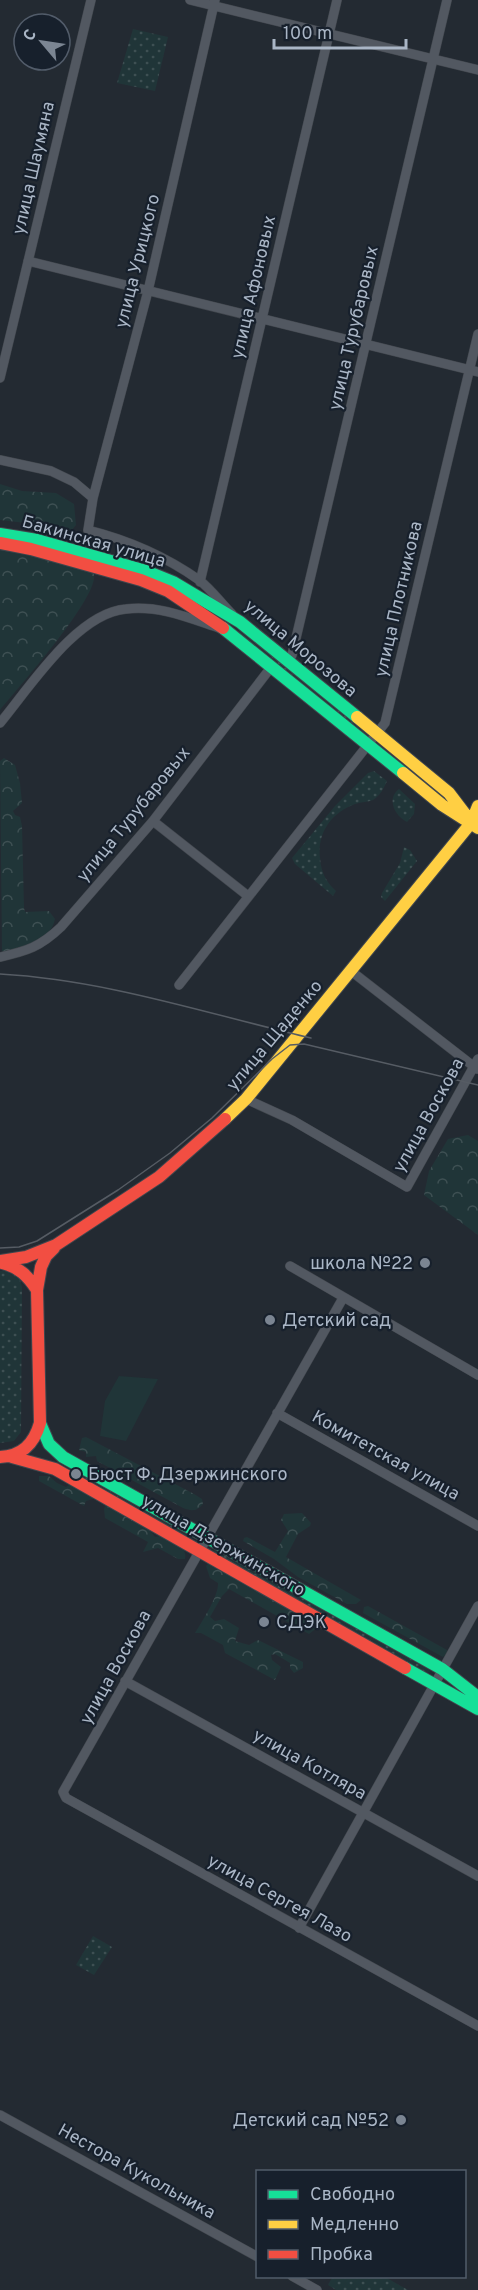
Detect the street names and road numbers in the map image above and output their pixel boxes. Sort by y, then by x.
street label: улица Шаумяна [8,99,61,237]
street label: улица Урицкого [111,192,166,331]
street label: улица Афоновых [227,213,282,361]
street label: улица Турубаровых [324,244,385,413]
street label: Бакинская улица [19,511,168,574]
street label: улица Плотникова [370,519,429,680]
street label: улица Морозова [239,595,361,703]
street label: улица Турубаровых [72,742,196,888]
street label: улица Щаденко [222,976,328,1096]
street label: улица Воскова [388,1055,470,1177]
street label: Комитетская улица [307,1406,463,1507]
street label: улица Дзержинского [137,1490,309,1602]
street label: улица Воскова [75,1607,157,1729]
street label: улица Котляра [248,1725,370,1806]
street label: улица Сергея Лазо [203,1850,356,1949]
street label: Нестора Кукольника [53,2119,219,2225]

